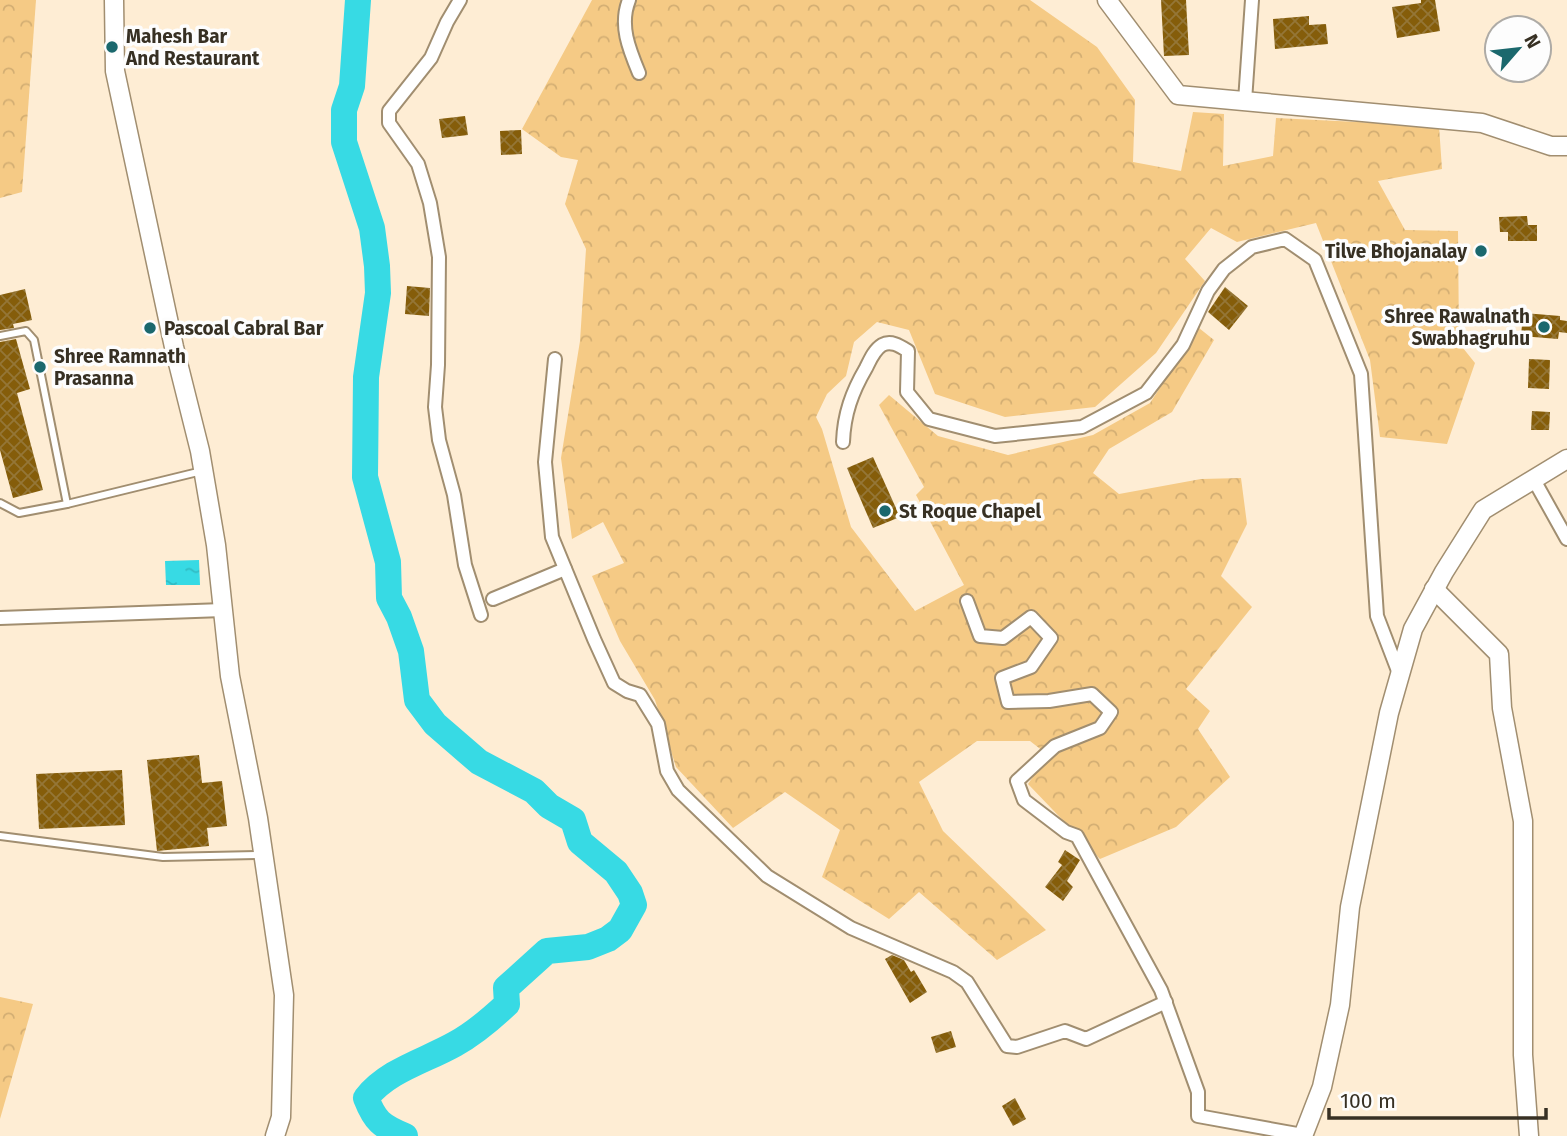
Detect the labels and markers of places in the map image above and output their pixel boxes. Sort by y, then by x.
place label: Mahesh Bar And Restaurant [125,25,260,70]
marker: Mahesh Bar And Restaurant [104,39,120,55]
place label: Tilve Bhojanalay [1325,240,1467,263]
marker: Tilve Bhojanalay [1473,243,1489,259]
place label: Shree Rawalnath Swabhagruhu [1384,305,1530,350]
place label: Pascoal Cabral Bar [164,317,324,340]
marker: Shree Rawalnath Swabhagruhu [1536,319,1552,335]
marker: Pascoal Cabral Bar [142,320,158,336]
place label: Shree Ramnath Prasanna [54,345,186,390]
marker: Shree Ramnath Prasanna [32,359,48,375]
place label: St Roque Chapel [899,500,1041,523]
marker: St Roque Chapel [877,503,893,519]

